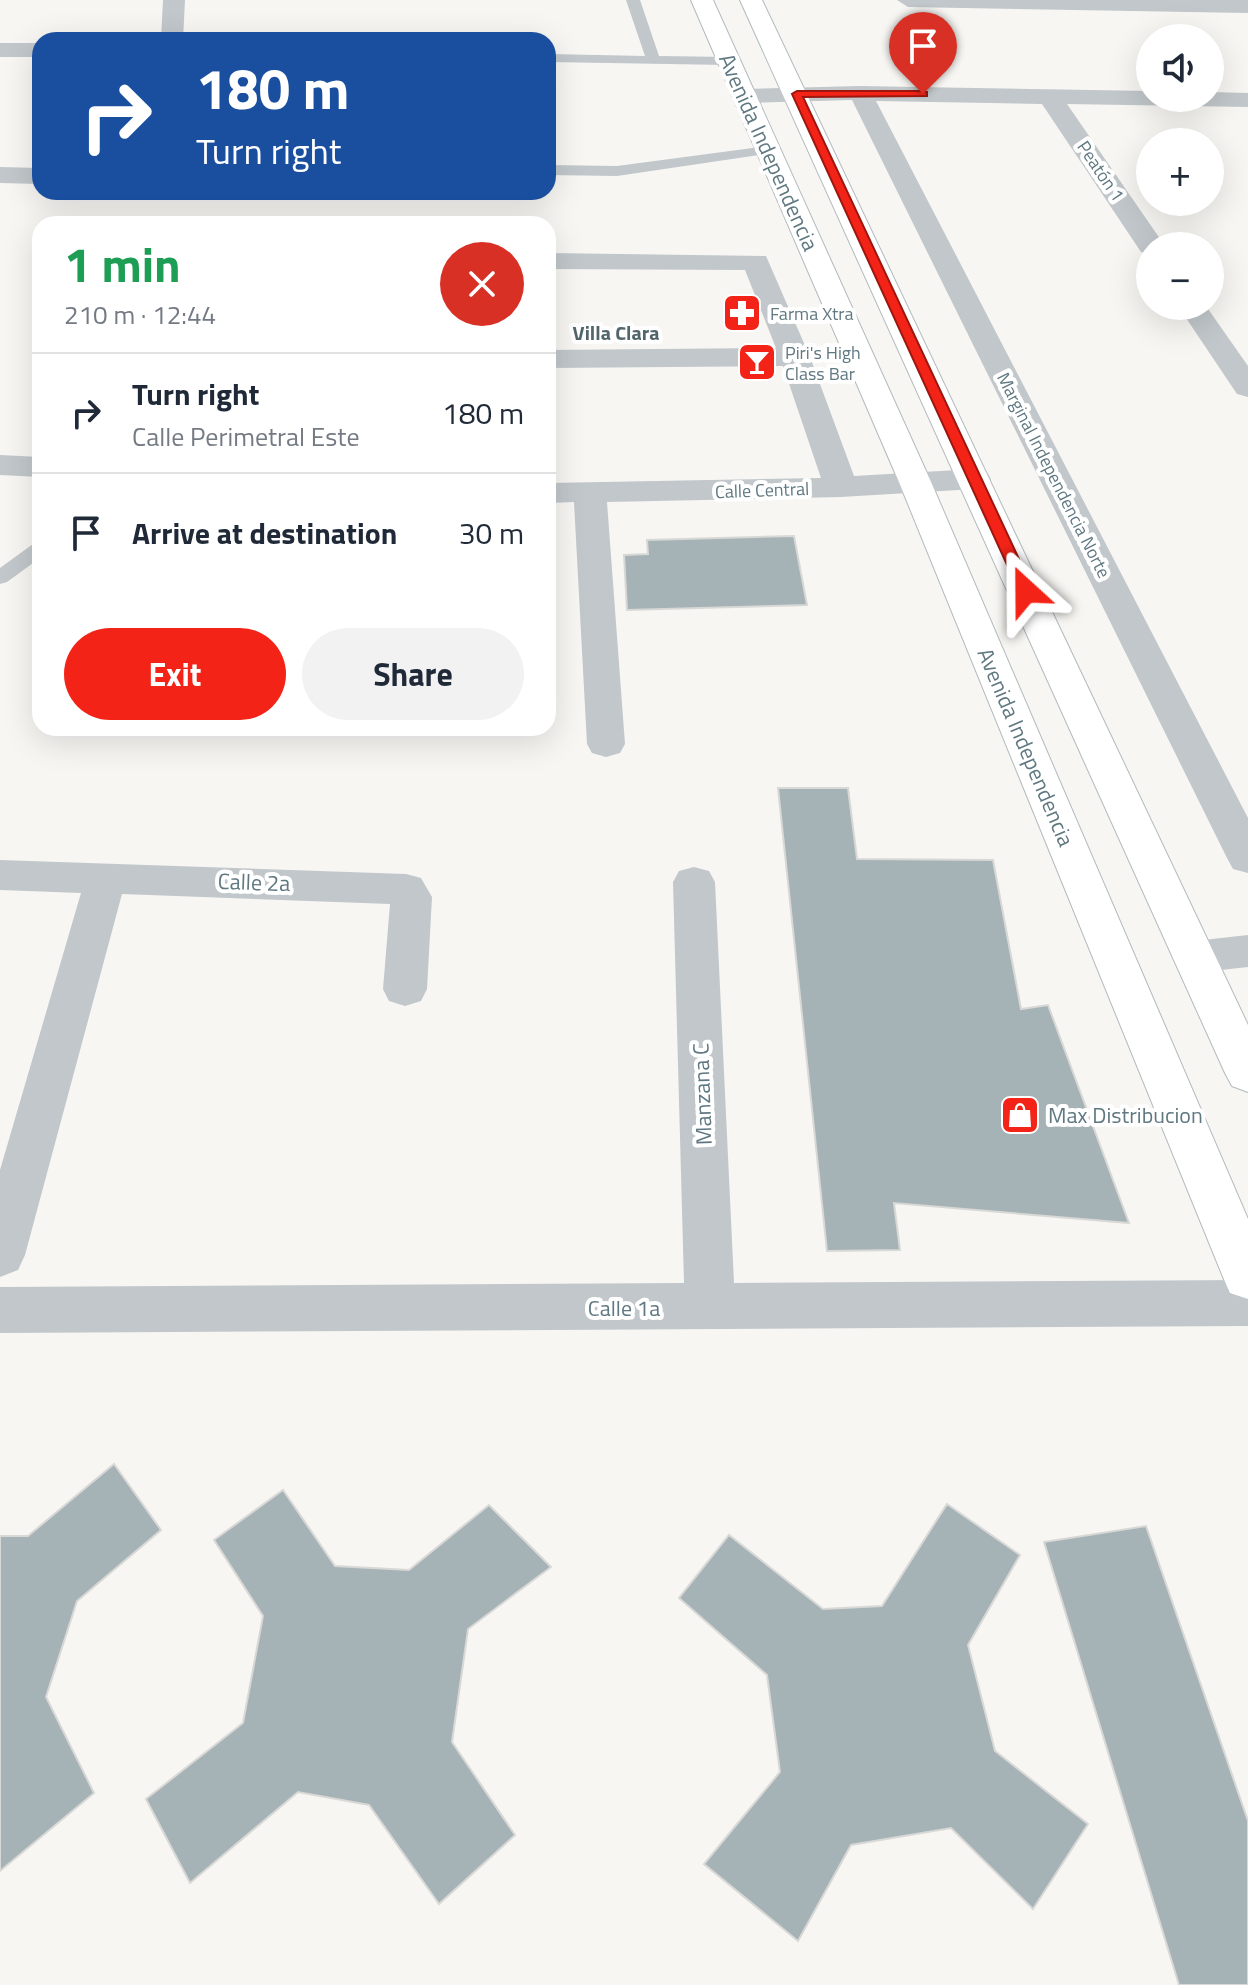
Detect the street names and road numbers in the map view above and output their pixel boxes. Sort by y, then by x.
street label: Avenida Independencia [710,48,828,256]
street label: Peatón 1 [1071,135,1131,207]
street label: Marginal Independencia Norte [990,368,1118,582]
street label: Calle Central [714,475,810,505]
street label: Avenida Independencia [969,642,1083,852]
street label: Calle 2a [217,864,291,900]
street label: Manzana C [683,1042,721,1146]
street label: Calle 1a [588,1291,660,1325]

